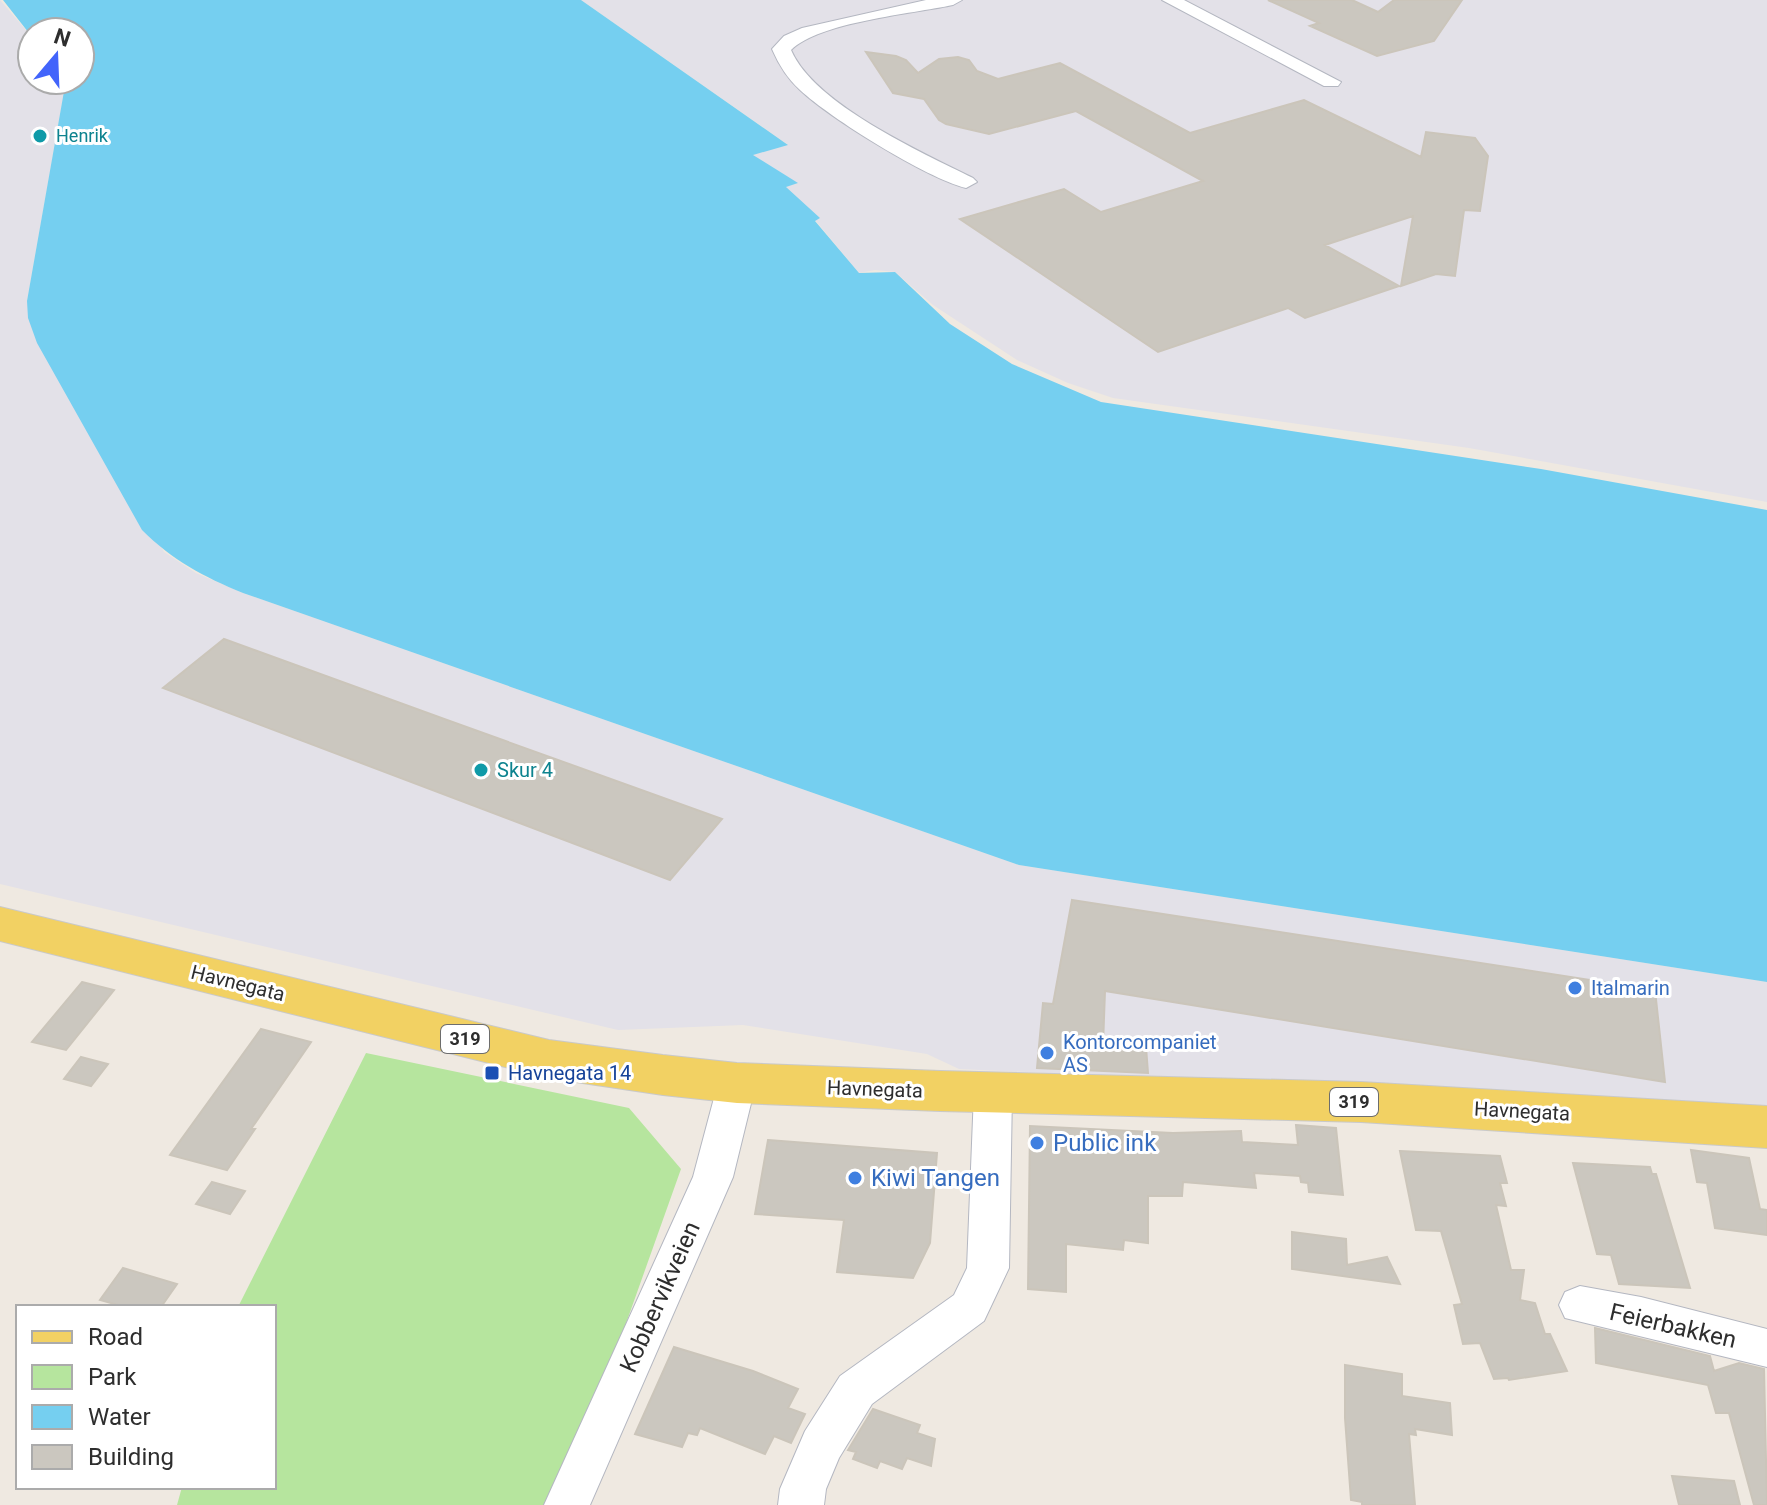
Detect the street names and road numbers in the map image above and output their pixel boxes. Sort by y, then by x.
street label: Havnegata [189,960,287,1006]
road number: 319 [441,1025,489,1053]
street label: Havnegata [827,1075,923,1103]
road number: 319 [1330,1088,1378,1116]
street label: Havnegata [1474,1097,1570,1125]
street label: Kobbervikveien [614,1217,706,1377]
street label: Feierbakken [1607,1298,1739,1354]

